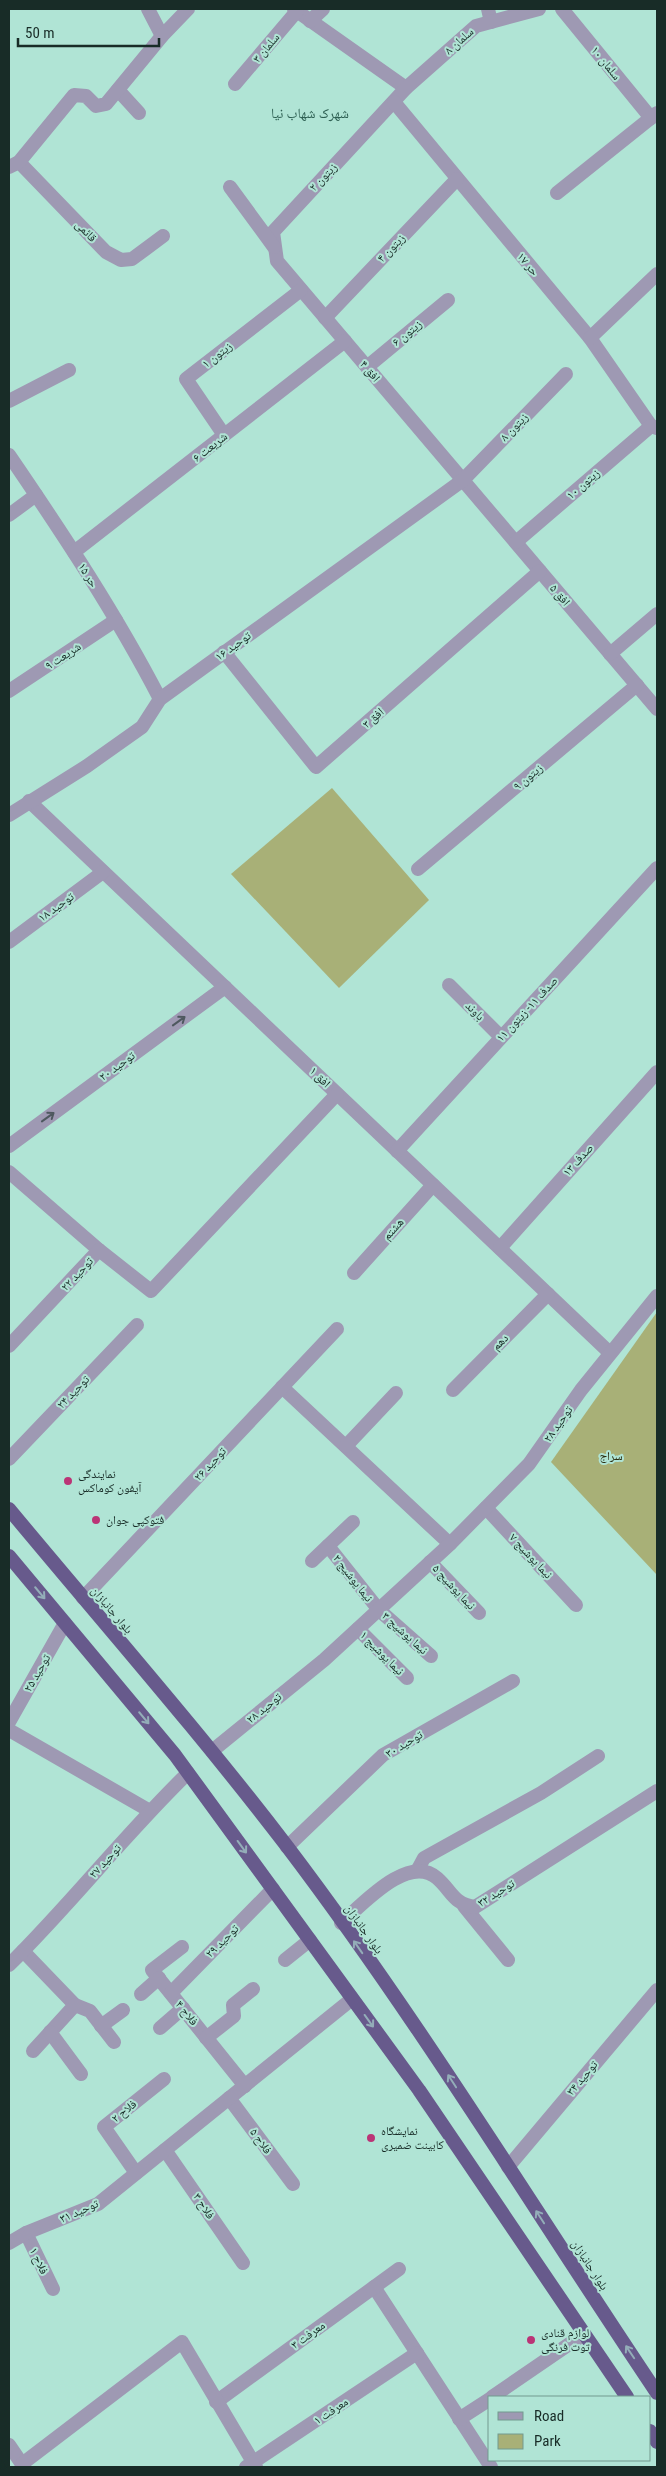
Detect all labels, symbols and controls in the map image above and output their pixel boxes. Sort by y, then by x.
scale bar [18,15,159,47]
text: 50 m [25,24,55,42]
street label: سلمان ۸ [442,24,476,58]
street label: سلمان ۳ [250,30,282,66]
street label: سلمان ۱۰ [588,43,624,83]
district label: شهرک شهاب نیا [271,105,349,122]
street label: زیتون ۲ [306,160,340,194]
street label: قائمی [72,217,100,245]
street label: زیتون ۴ [374,231,408,265]
street label: حر ۱۷ [514,250,542,279]
street label: زیتون ۶ [389,317,425,349]
street label: زیتون ۱ [199,339,235,371]
street label: افق ۴ [357,357,383,385]
street label: زیتون ۸ [497,410,531,444]
street label: شریعت ۶ [190,429,230,465]
street label: زیتون ۱۰ [564,466,603,502]
street label: حر ۱۵ [75,560,101,590]
street label: افق ۵ [547,581,573,609]
street label: توحید ۱۶ [212,628,254,664]
street label: شریعت ۹ [43,639,84,673]
street label: افق ۳ [359,705,387,731]
street label: زیتون ۹ [511,761,546,793]
street label: توحید ۱۸ [35,889,77,925]
street label: صدف ۱۱- زیتون ۱۱ [493,974,561,1045]
street label: باوند [462,999,487,1024]
one-way arrow [172,1016,186,1026]
street label: توحید ۲۰ [96,1048,138,1084]
street label: افق ۱ [307,1064,334,1090]
one-way arrow [41,1112,55,1122]
street label: صدف ۱۳ [560,1141,596,1179]
street label: هشتم [380,1215,407,1244]
street label: توحید ۲۲ [58,1254,97,1294]
street label: دهم [489,1331,512,1354]
street label: توحید ۲۴ [54,1372,93,1412]
street label: توحید ۲۸ [541,1403,576,1445]
street label: توحید ۲۶ [191,1444,230,1484]
park label: سراج [599,1449,623,1463]
place label: نمایندگی آیفون کوماکس [78,1467,142,1495]
marker: نمایندگی آیفون کوماکس [62,1475,74,1487]
place label: فتوکپی جوان [106,1513,164,1527]
marker: فتوکپی جوان [90,1514,102,1526]
street label: نیما یوشیج ۷ [506,1531,555,1582]
street label: نیما یوشیج ۲ [330,1551,376,1605]
street label: نیما یوشیج ۵ [429,1562,478,1613]
street label: بلوار جانبازان [88,1584,136,1637]
one-way arrow [34,1586,45,1599]
street label: نیما یوشیج ۳ [379,1609,431,1657]
street label: نیما یوشیج ۱ [357,1628,407,1678]
street label: توحید ۲۵ [21,1651,54,1694]
street label: توحید ۲۸ [244,1689,285,1726]
one-way arrow [139,1711,150,1724]
street label: توحید ۳۰ [383,1727,426,1761]
one-way arrow [237,1840,247,1854]
street label: توحید ۲۷ [86,1841,124,1881]
street label: توحید ۳۲ [475,1876,518,1910]
street label: بلوار جانبازان [342,1902,386,1957]
street label: توحید ۲۹ [203,1921,242,1961]
one-way arrow [353,1941,364,1955]
street label: فلاح ۴ [173,1998,201,2028]
one-way arrow [364,2014,374,2028]
street label: توحید ۳۴ [563,2057,601,2098]
one-way arrow [446,2074,456,2088]
street label: فلاح ۲ [109,2097,139,2125]
place label: نمایشگاه کابینت ضمیری [381,2124,444,2152]
street label: فلاح ۵ [247,2126,275,2156]
marker: نمایشگاه کابینت ضمیری [365,2132,377,2144]
street label: فلاح ۳ [190,2190,218,2222]
street label: توحید ۳۱ [57,2196,101,2226]
one-way arrow [535,2210,545,2224]
street label: بلوار جانبازان [568,2237,611,2293]
street label: فلاح ۱ [27,2245,51,2277]
street label: معرفت ۳ [288,2318,328,2352]
place label: لوازم قنادی توت فرنگی [541,2326,590,2354]
marker: لوازم قنادی توت فرنگی [525,2334,537,2346]
one-way arrow [625,2345,635,2359]
street label: معرفت ۱ [311,2394,351,2428]
legend [488,2396,651,2461]
text: Road [534,2407,564,2425]
text: Park [534,2432,561,2450]

